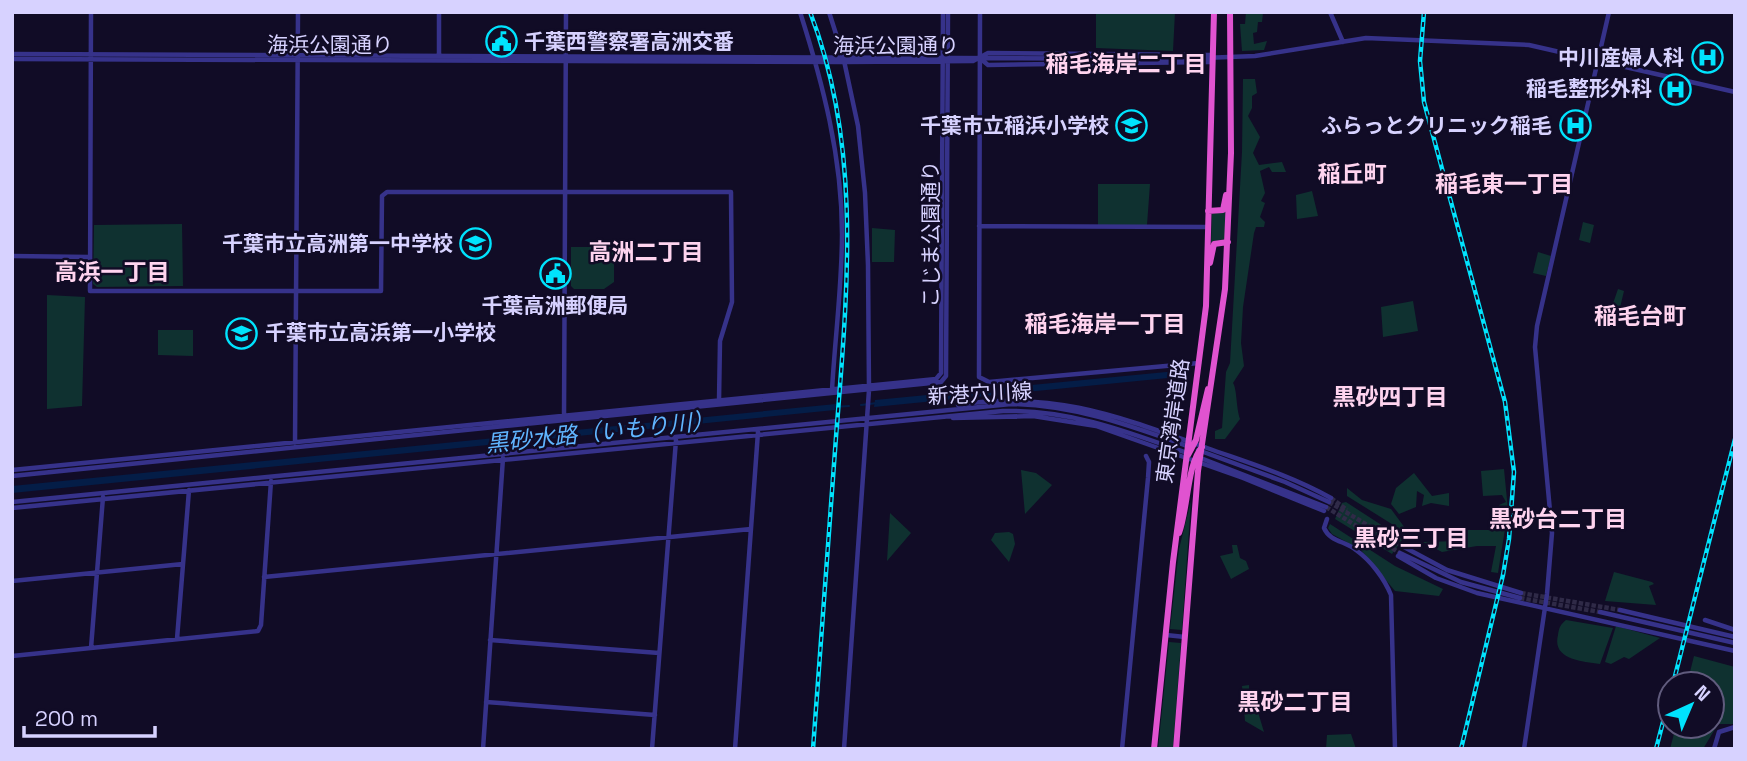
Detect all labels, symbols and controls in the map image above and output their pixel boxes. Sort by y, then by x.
public building icon: 千葉西警察署高洲交番 [484,25,518,59]
place label: 千葉西警察署高洲交番 [524,28,734,55]
street label: 海浜公園通り [267,31,393,58]
street label: 海浜公園通り [833,32,959,59]
hospital icon: 中川産婦人科 [1690,41,1724,75]
place label: 中川産婦人科 [1558,44,1684,71]
district label: 稲毛海岸二丁目 [1046,49,1207,79]
hospital icon: 稲毛整形外科 [1658,72,1692,106]
place label: 稲毛整形外科 [1526,75,1652,102]
school or university icon: 千葉市立稲浜小学校 [1115,109,1149,143]
hospital icon: ふらっとクリニック稲毛 [1558,109,1592,143]
place label: 千葉市立稲浜小学校 [920,112,1109,139]
place label: ふらっとクリニック稲毛 [1321,112,1552,139]
district label: 稲丘町 [1318,159,1387,189]
street label: こじま公園通り [917,161,944,308]
district label: 稲毛東一丁目 [1435,169,1573,199]
school or university icon: 千葉市立高洲第一中学校 [459,227,493,261]
place label: 千葉市立高洲第一中学校 [222,230,453,257]
district label: 高洲二丁目 [589,237,704,267]
district label: 高浜一丁目 [55,257,170,287]
public building icon: 千葉高洲郵便局 [538,257,572,291]
place label: 千葉高洲郵便局 [482,292,629,319]
district label: 稲毛台町 [1594,301,1686,331]
district label: 稲毛海岸一丁目 [1025,309,1186,339]
school or university icon: 千葉市立高浜第一小学校 [225,316,259,350]
place label: 千葉市立高浜第一小学校 [265,319,496,346]
street label: 東京湾岸道路 [1150,357,1195,485]
street label: 新港穴川線 [927,377,1033,410]
district label: 黒砂四丁目 [1333,382,1448,412]
water label: 黒砂水路（いもり川） [484,405,716,459]
district label: 黒砂台二丁目 [1489,504,1627,534]
district label: 黒砂三丁目 [1354,523,1469,553]
north arrow [1656,670,1726,740]
text: N [1689,680,1716,707]
district label: 黒砂二丁目 [1238,687,1353,717]
scale bar [24,694,156,738]
text: 200 m [35,705,98,732]

